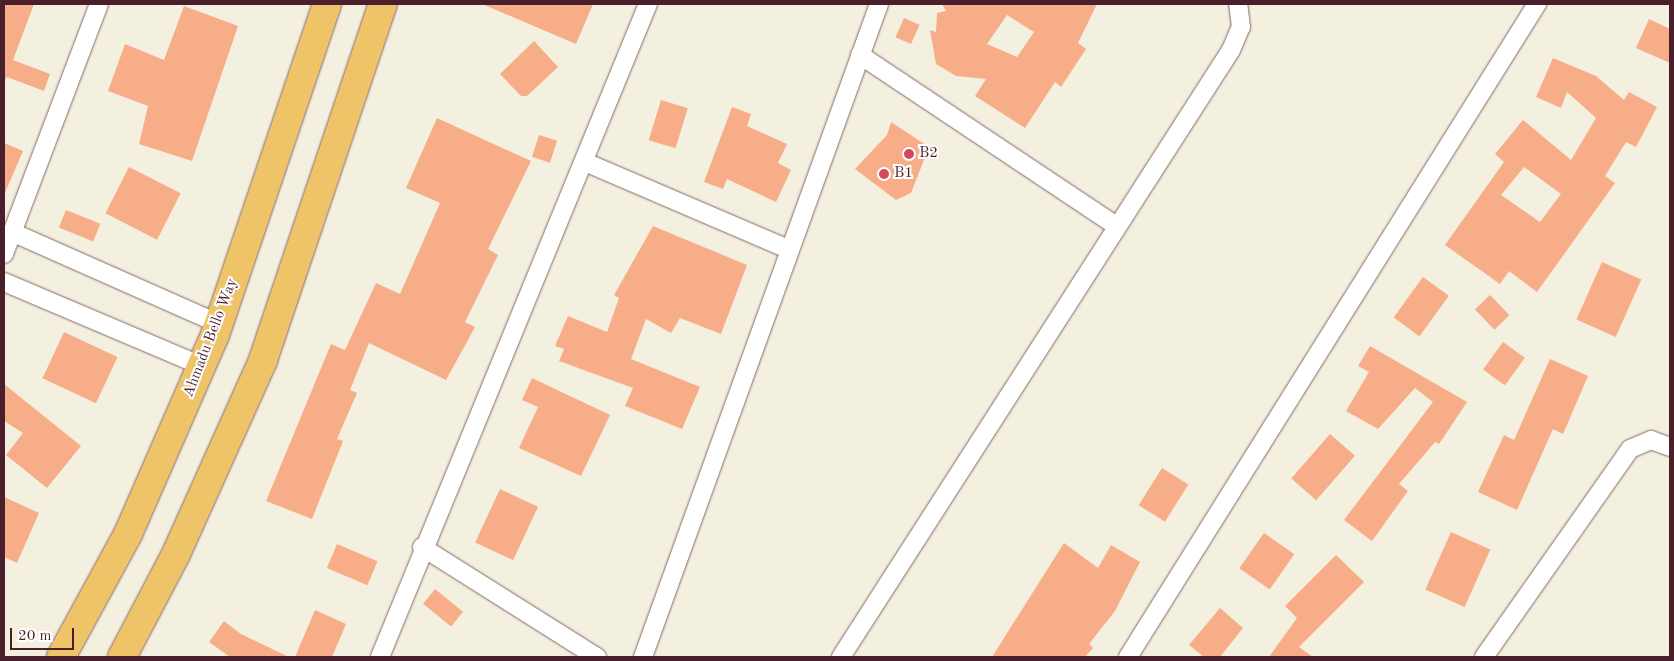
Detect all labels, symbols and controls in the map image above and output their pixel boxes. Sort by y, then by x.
place label: B2 [919,145,938,163]
marker: B2 [903,148,915,160]
place label: B1 [894,165,913,183]
marker: B1 [878,168,890,180]
street label: Ahmadu Bello Way [180,276,242,400]
scale bar [12,618,76,650]
text: 20 m [18,629,52,644]

